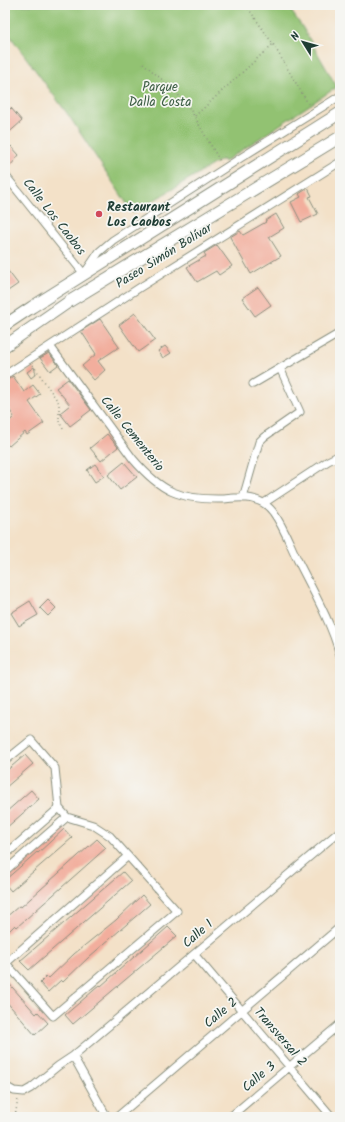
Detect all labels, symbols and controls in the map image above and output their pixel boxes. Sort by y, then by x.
north arrow [283,22,323,62]
text: N [287,28,305,45]
park label: Parque Dalla Costa [129,77,191,113]
street label: Calle Los Caobos [17,174,91,260]
place label: Restaurant Los Caobos [107,197,171,233]
marker: Restaurant Los Caobos [94,209,104,219]
street label: Paseo Simón Bolívar [112,217,217,294]
street label: Calle Cementerio [95,392,169,477]
street label: Calle 1 [178,914,218,954]
street label: Calle 2 [199,992,243,1034]
street label: Transversal 2 [248,1003,312,1071]
street label: Calle 3 [237,1057,281,1097]

